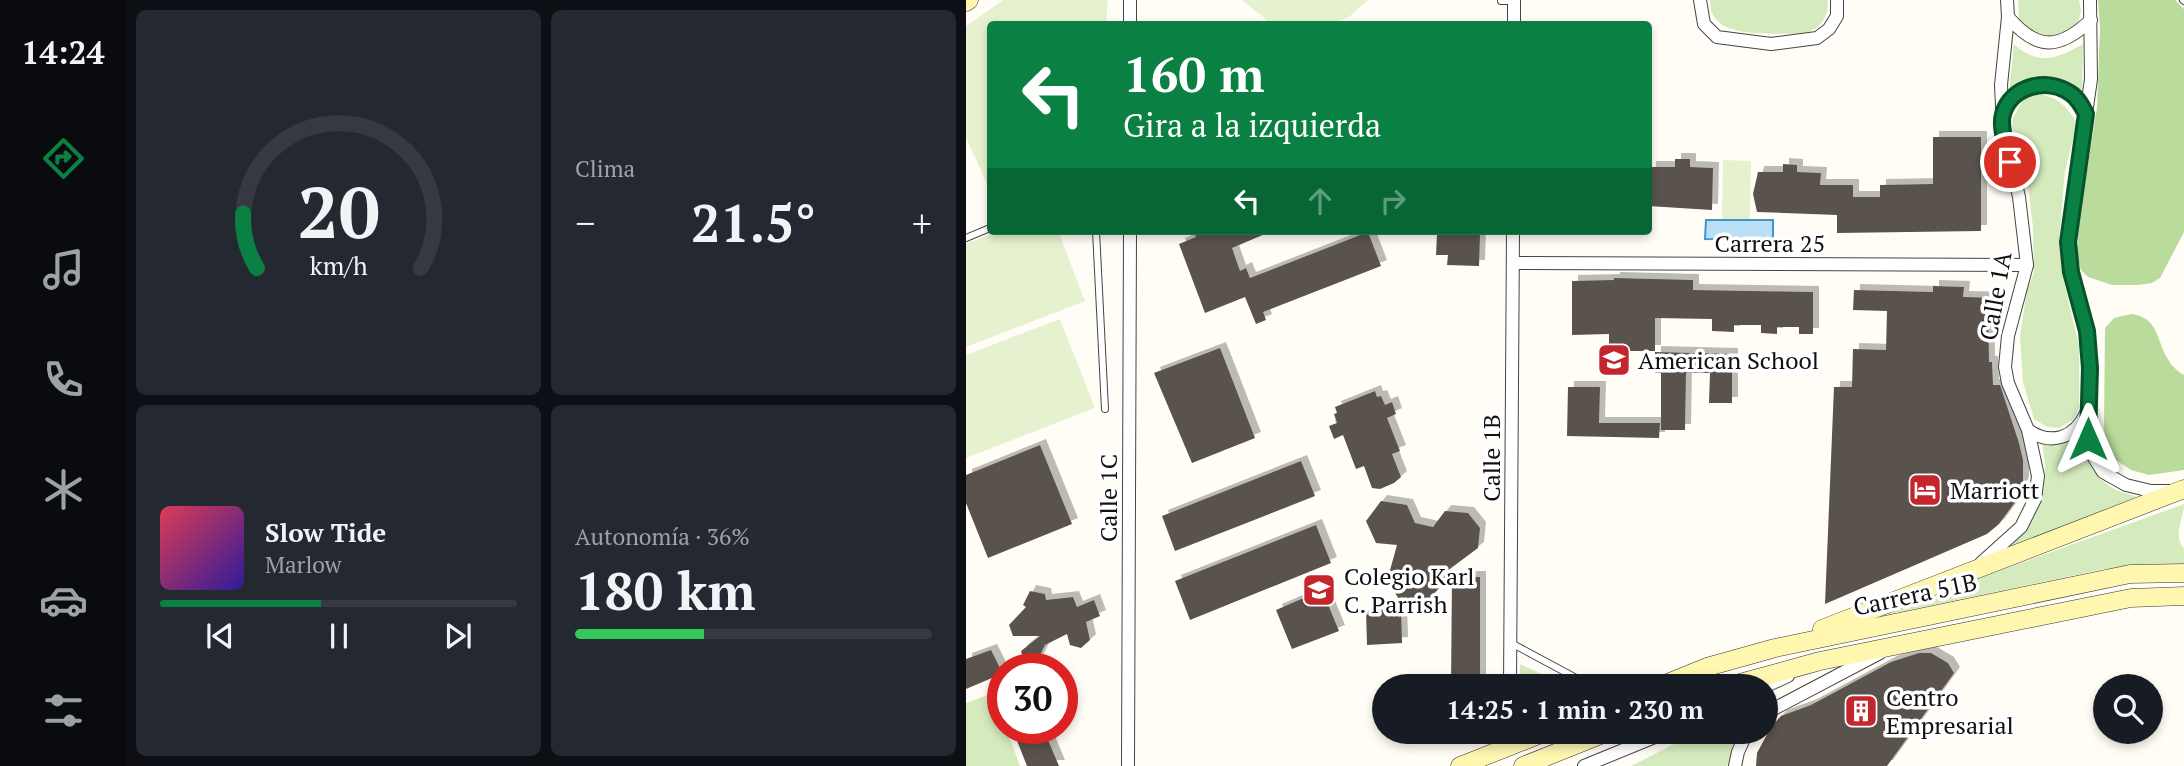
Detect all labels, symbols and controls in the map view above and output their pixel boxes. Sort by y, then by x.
text: 14:24 [21,31,105,73]
text: 160 m [1123,41,1265,106]
icon: left [1008,49,1099,140]
text: Gira a la izquierda [1123,104,1381,146]
pin [1980,132,2040,192]
icon: directions [39,134,88,183]
icon: arrive [1991,143,2029,181]
text: Clima [575,153,635,184]
text: 20 [297,163,380,260]
icon: left [1228,182,1266,220]
icon: ahead [1301,182,1339,220]
icon: right [1374,182,1412,220]
text: 21.5° [691,188,816,257]
text: − [575,198,595,248]
text: + [912,198,932,248]
street label: Carrera 25 [1715,227,1825,259]
icon: music [39,245,88,294]
text: km/h [310,249,368,282]
street label: Calle 1A [1972,249,2019,343]
school or university icon: American School [1595,341,1633,379]
place label: American School [1638,344,1819,376]
icon: phone [39,355,88,404]
position arrow [2051,402,2125,476]
street label: Calle 1B [1475,414,1507,502]
street label: Calle 1C [1092,454,1124,542]
icon: climate [39,465,88,514]
hotel icon: Marriott [1906,471,1944,509]
place label: Marriott [1950,474,2039,506]
text: Slow Tide [265,515,386,549]
text: Autonomía · 36% [575,521,750,552]
text: Marlow [265,549,342,580]
text: 180 km [575,556,756,625]
place label: Colegio Karl C. Parrish [1344,560,1474,620]
street label: Carrera 51B [1850,565,1980,623]
school or university icon: Colegio Karl C. Parrish [1300,571,1338,609]
icon: car [39,576,88,625]
icon: previous [201,617,239,655]
icon: pause [320,617,358,655]
icon: next [439,617,477,655]
speed limit sign: 30 [987,653,1078,744]
map controls [2093,674,2163,744]
button: search [2093,674,2163,744]
place label: Centro Empresarial [1886,681,2014,741]
icon: filters [39,686,88,735]
text: 14:25 · 1 min · 230 m [1446,692,1704,726]
building icon: Centro Empresarial [1842,692,1880,730]

